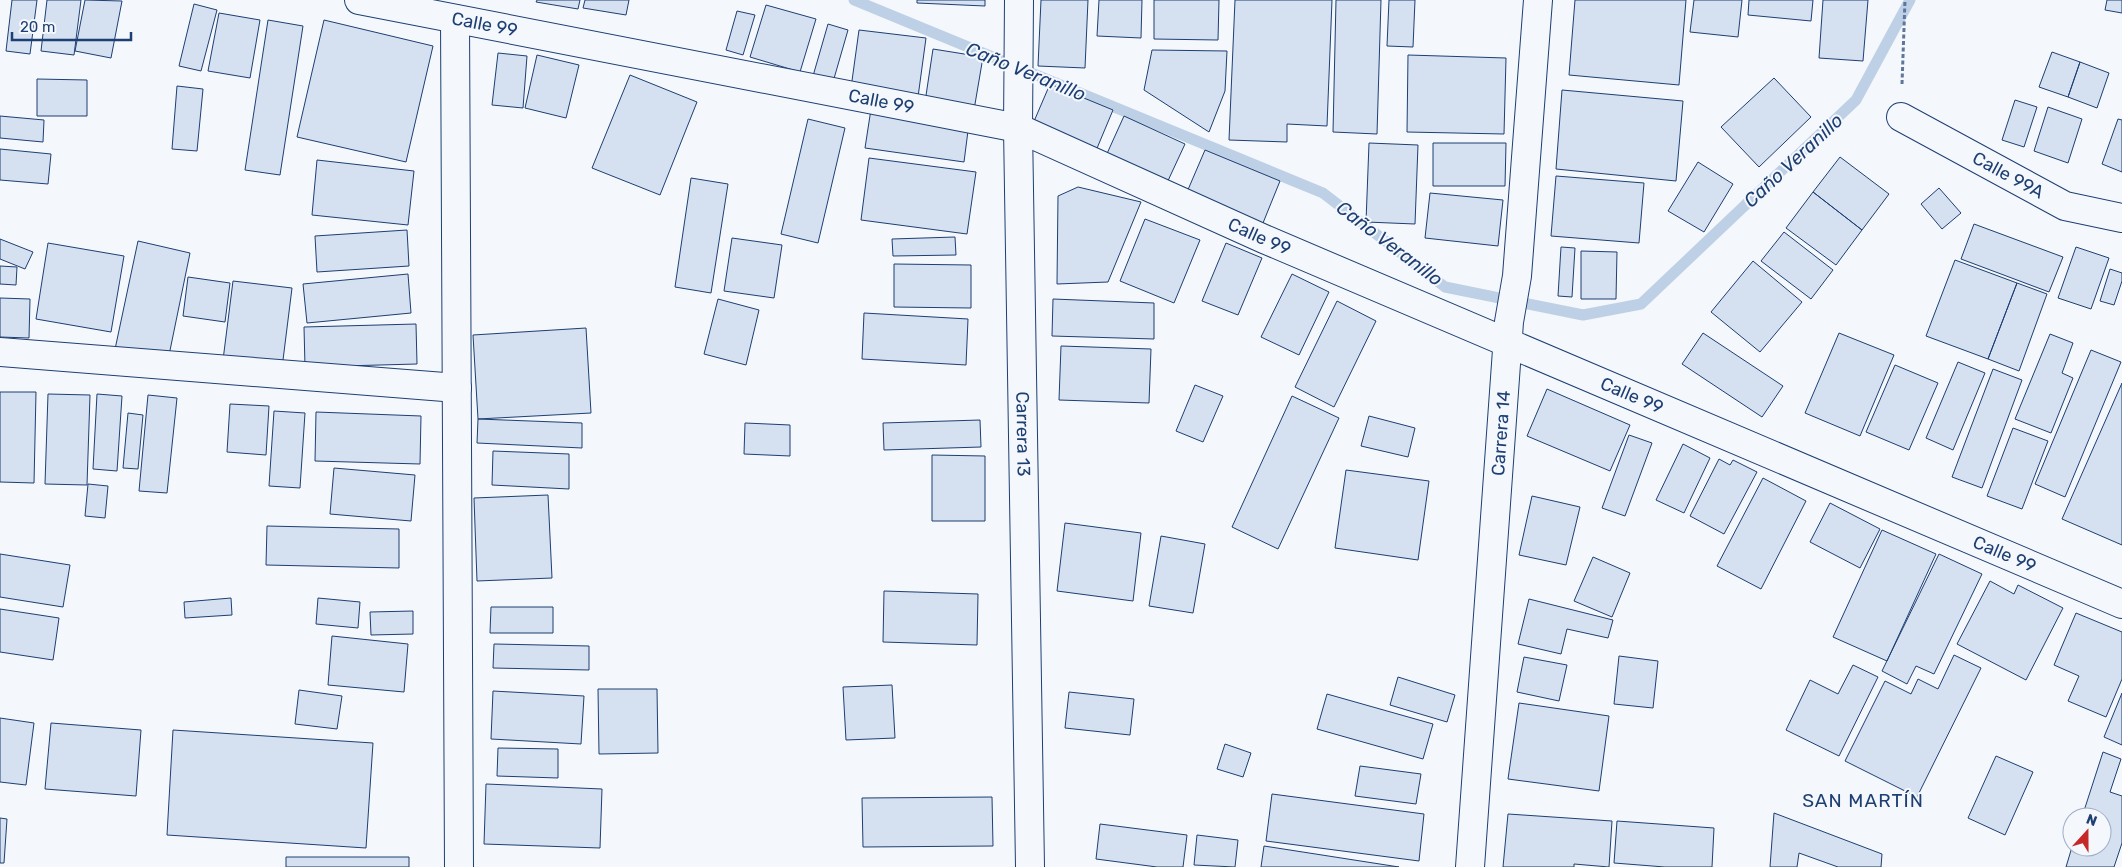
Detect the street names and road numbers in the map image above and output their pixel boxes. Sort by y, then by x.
street label: Calle 99 [450,7,519,42]
street label: Calle 99 [846,84,916,119]
street label: Calle 99A [1969,147,2048,203]
street label: Calle 99 [1224,213,1294,260]
street label: Calle 99 [1597,372,1667,419]
street label: Carrera 14 [1487,390,1515,477]
street label: Carrera 13 [1011,391,1035,477]
street label: Calle 99 [1970,531,2040,577]

